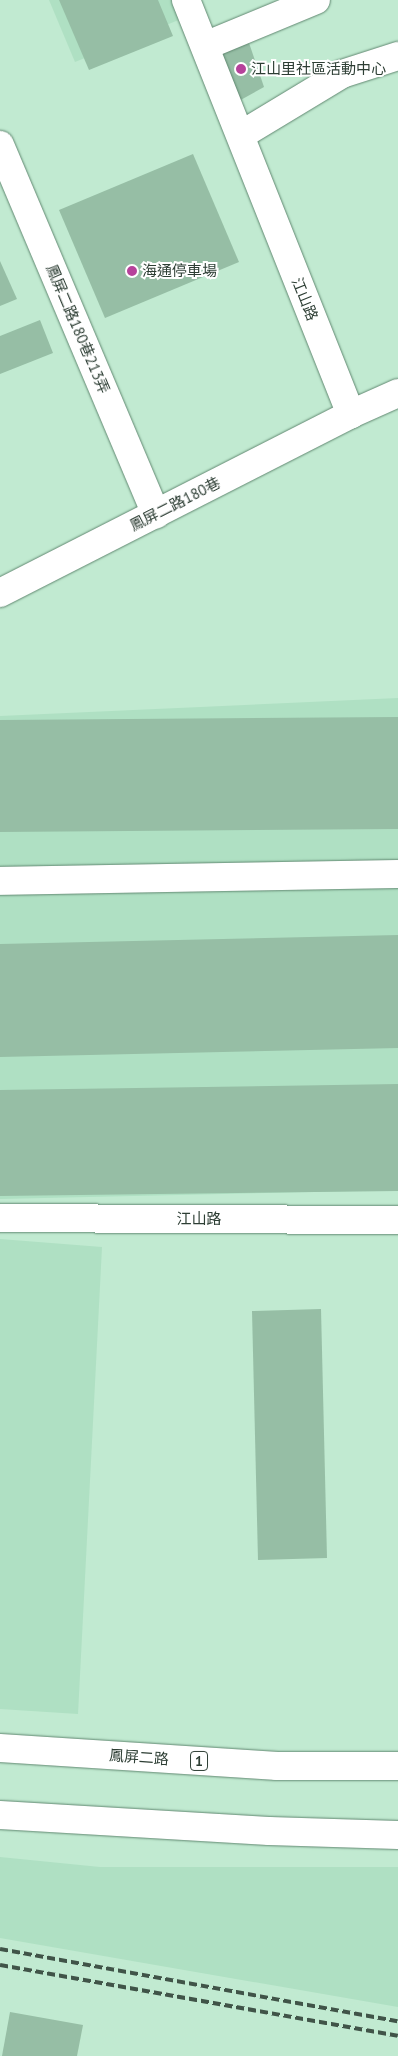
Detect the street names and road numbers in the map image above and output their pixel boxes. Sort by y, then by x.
street label: 鳳屏二路180巷213弄 [43,261,113,397]
street label: 江山路 [288,275,322,323]
street label: 鳳屏二路180巷 [127,473,223,535]
street label: 江山路 [177,1210,221,1228]
street label: 鳳屏二路 [108,1746,170,1768]
road number: 1 [189,1750,209,1772]

